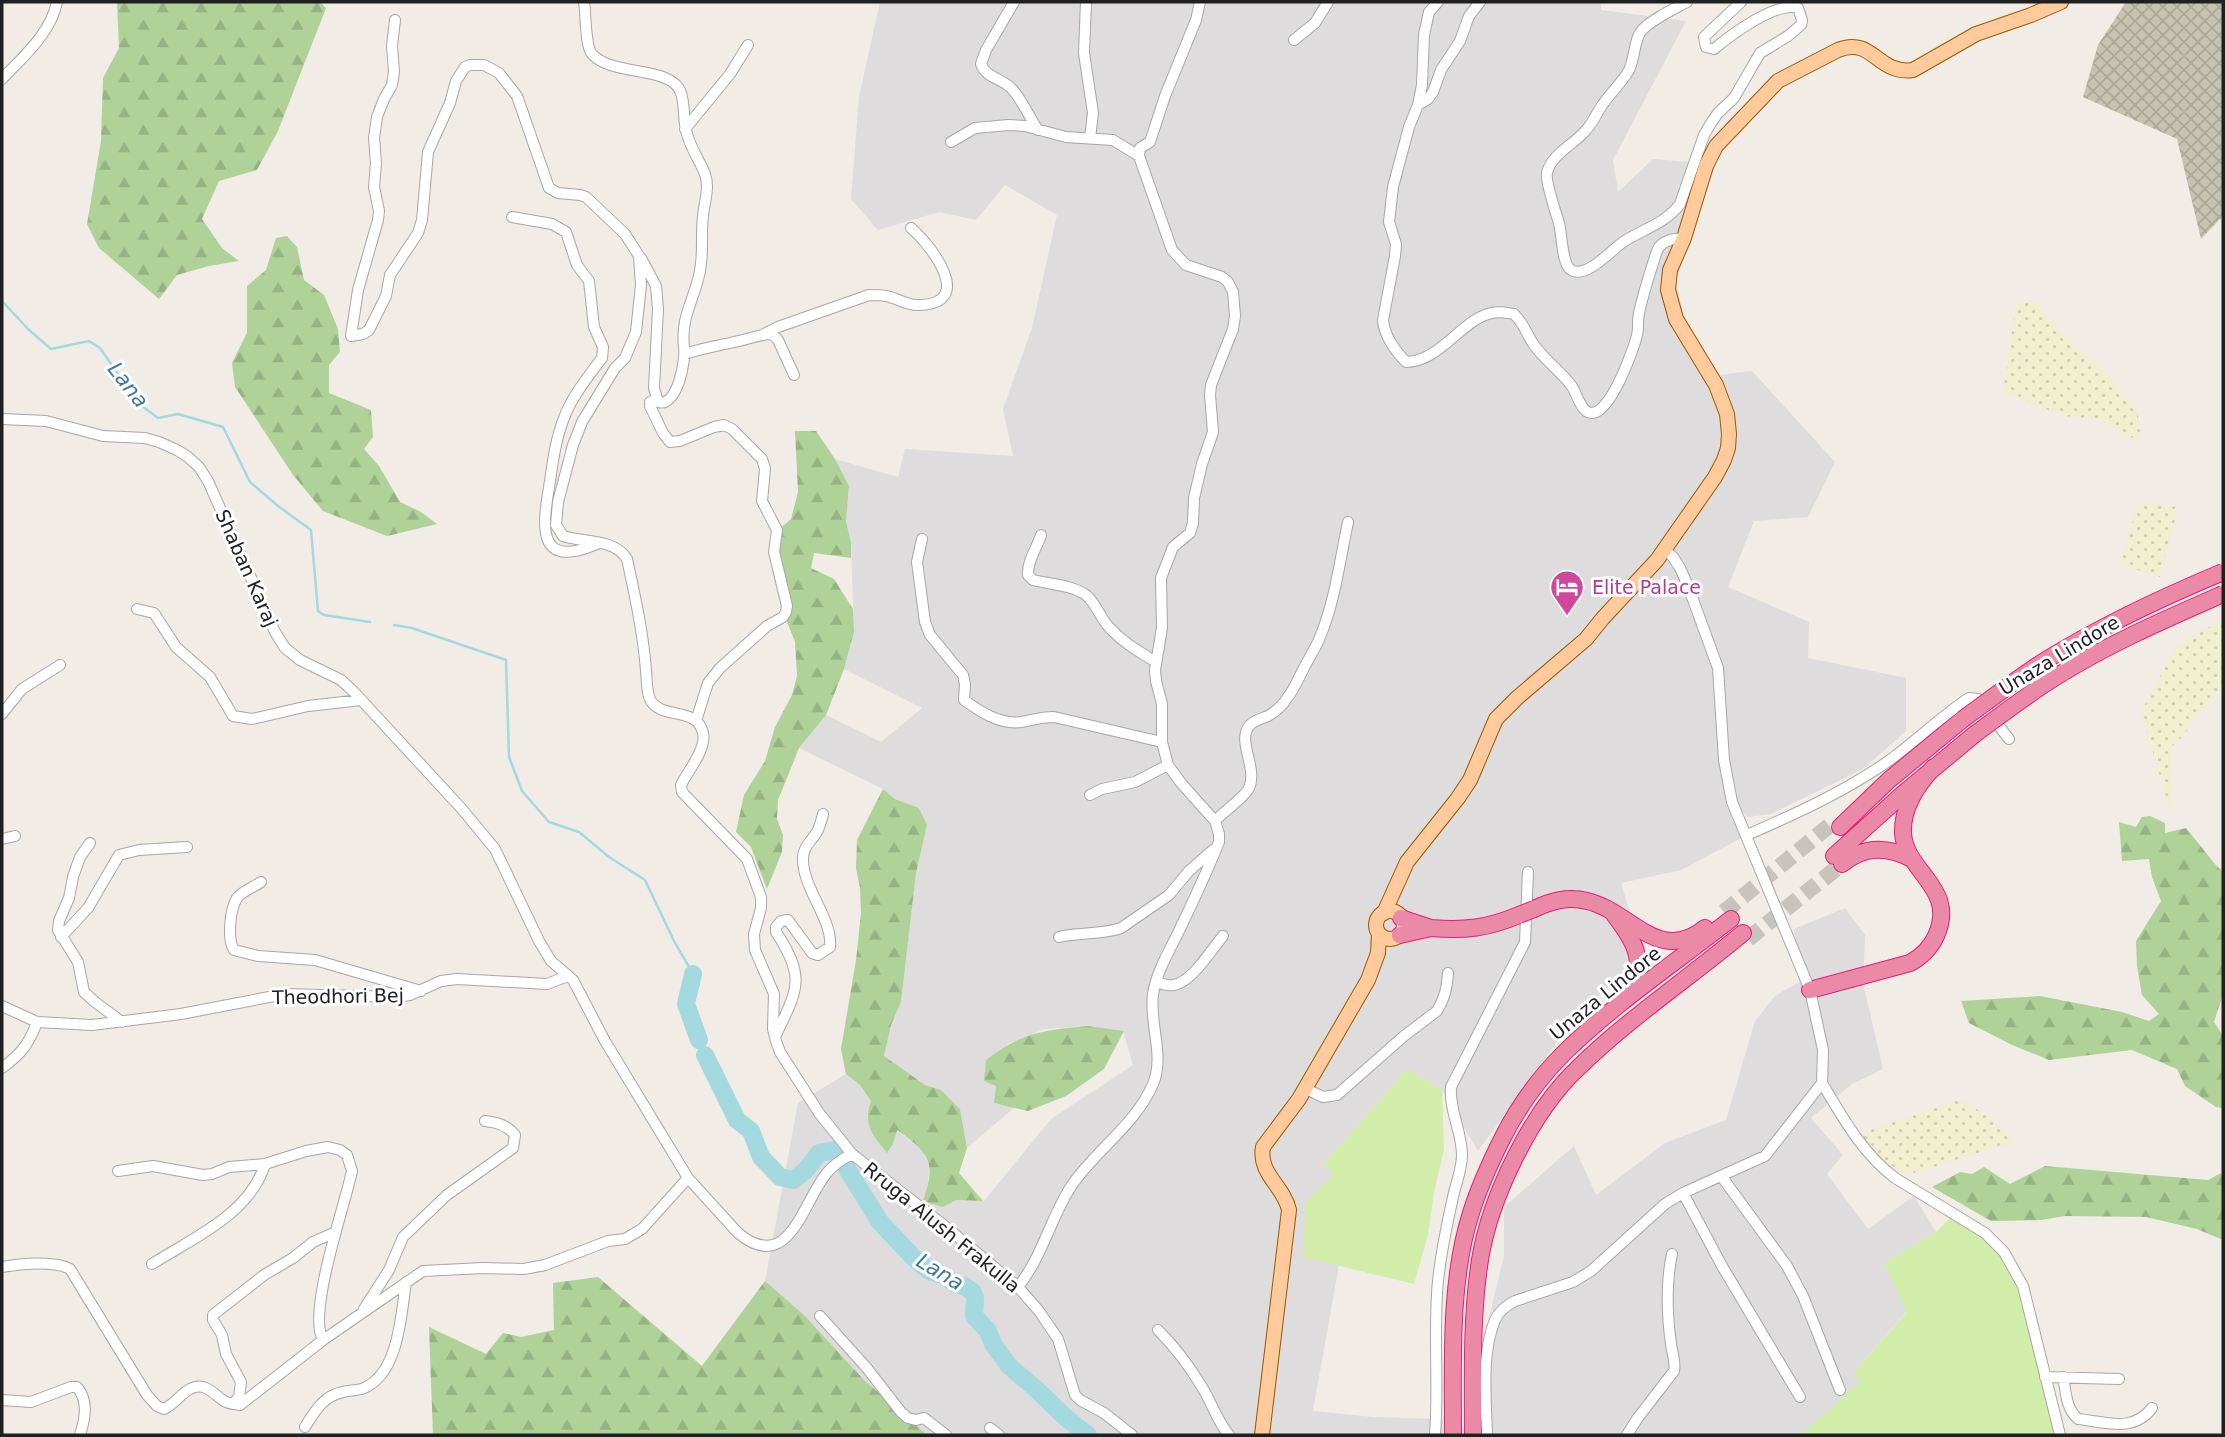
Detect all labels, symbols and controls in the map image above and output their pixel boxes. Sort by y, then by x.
water label: Lana [103,358,153,412]
street label: Shaban Karaj [211,506,283,630]
hotel icon: Elite Palace [1548,568,1586,617]
place label: Elite Palace [1592,576,1701,598]
street label: Unaza Lindore [1995,611,2123,699]
street label: Unaza Lindore [1545,942,1665,1044]
street label: Theodhori Bej [271,984,404,1008]
street label: Rruga Alush Frakulla [859,1157,1025,1297]
water label: Lana [912,1249,968,1295]

